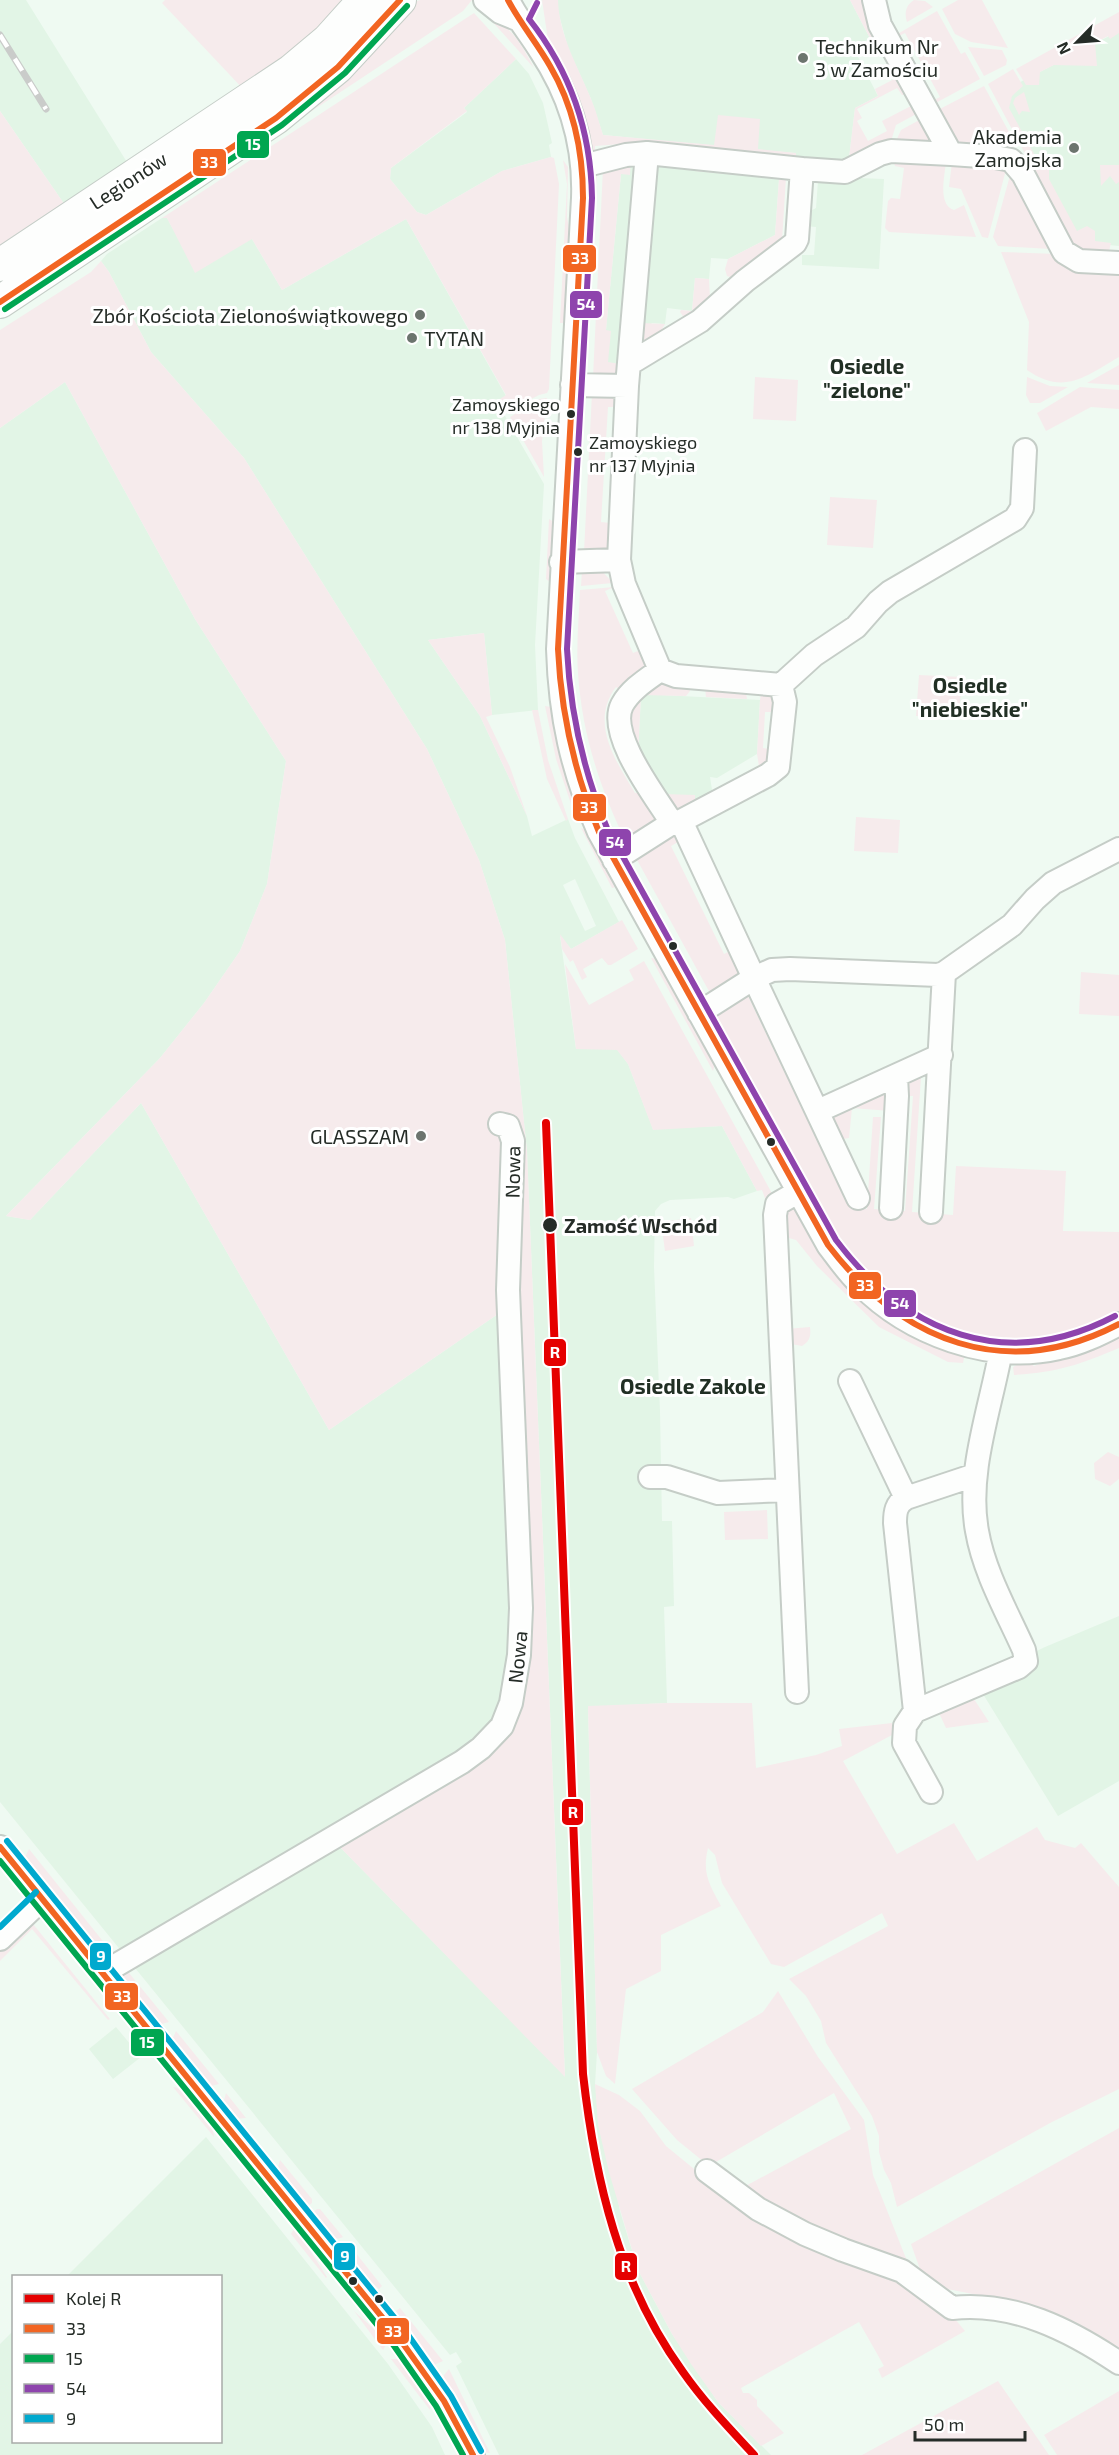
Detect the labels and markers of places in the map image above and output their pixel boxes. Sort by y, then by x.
place label: Technikum Nr 3 w Zamościu [815,34,939,81]
marker: Technikum Nr 3 w Zamościu [796,51,810,65]
place label: Akademia Zamojska [973,124,1062,171]
marker: Akademia Zamojska [1067,141,1081,155]
place label: Zbór Kościoła Zielonoświątkowego [92,303,408,327]
marker: Zbór Kościoła Zielonoświątkowego [413,308,427,322]
place label: TYTAN [424,326,484,350]
marker: TYTAN [405,331,419,345]
place label: Zamoyskiego nr 138 Myjnia [452,393,560,438]
marker: Zamoyskiego nr 138 Myjnia [565,408,577,420]
place label: Zamoyskiego nr 137 Myjnia [589,431,697,476]
marker: Zamoyskiego nr 137 Myjnia [572,446,584,458]
unlabelled marker [667,940,679,952]
place label: GLASSZAM [310,1124,409,1148]
marker: GLASSZAM [414,1129,428,1143]
unlabelled marker [765,1136,777,1148]
place label: Zamość Wschód [564,1213,717,1237]
marker: Zamość Wschód [541,1216,559,1234]
unlabelled marker [347,2275,359,2287]
unlabelled marker [373,2293,385,2305]

